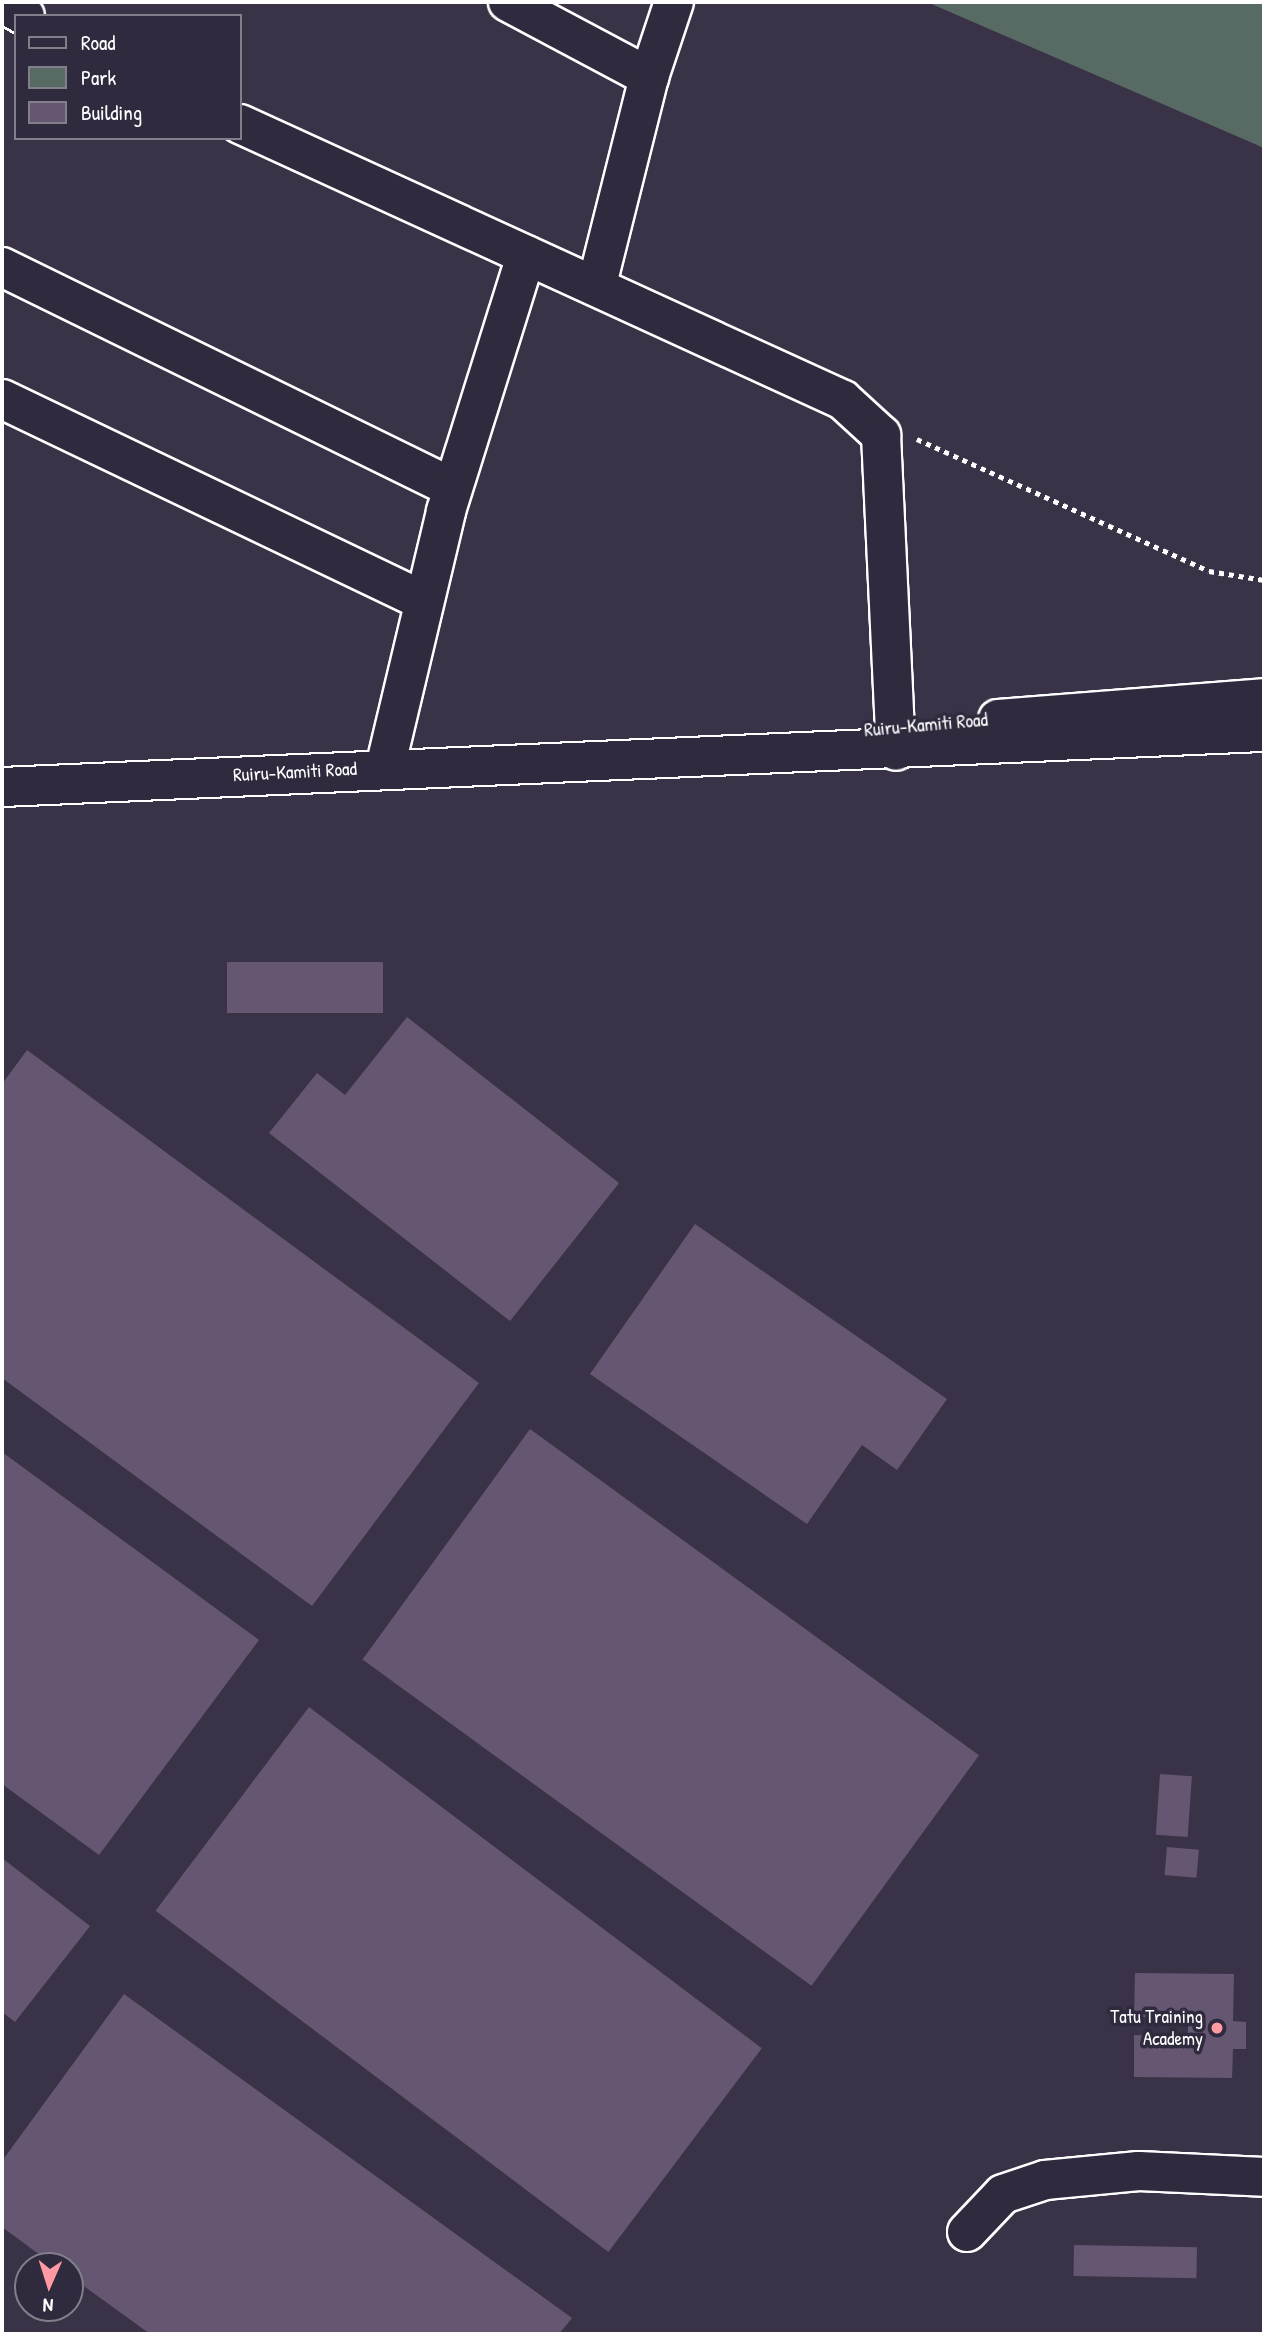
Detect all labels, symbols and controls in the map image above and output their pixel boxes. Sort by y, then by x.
legend [14,14,242,140]
text: Road [81,28,115,57]
text: Park [81,63,116,92]
text: Building [81,98,142,127]
street label: Ruiru-Kamiti Road [863,708,989,742]
street label: Ruiru-Kamiti Road [233,757,357,787]
place label: Tatu Training Academy [1110,2006,1203,2050]
marker: Tatu Training Academy [1209,2020,1225,2036]
north arrow [14,2252,84,2322]
text: N [42,2293,54,2319]

